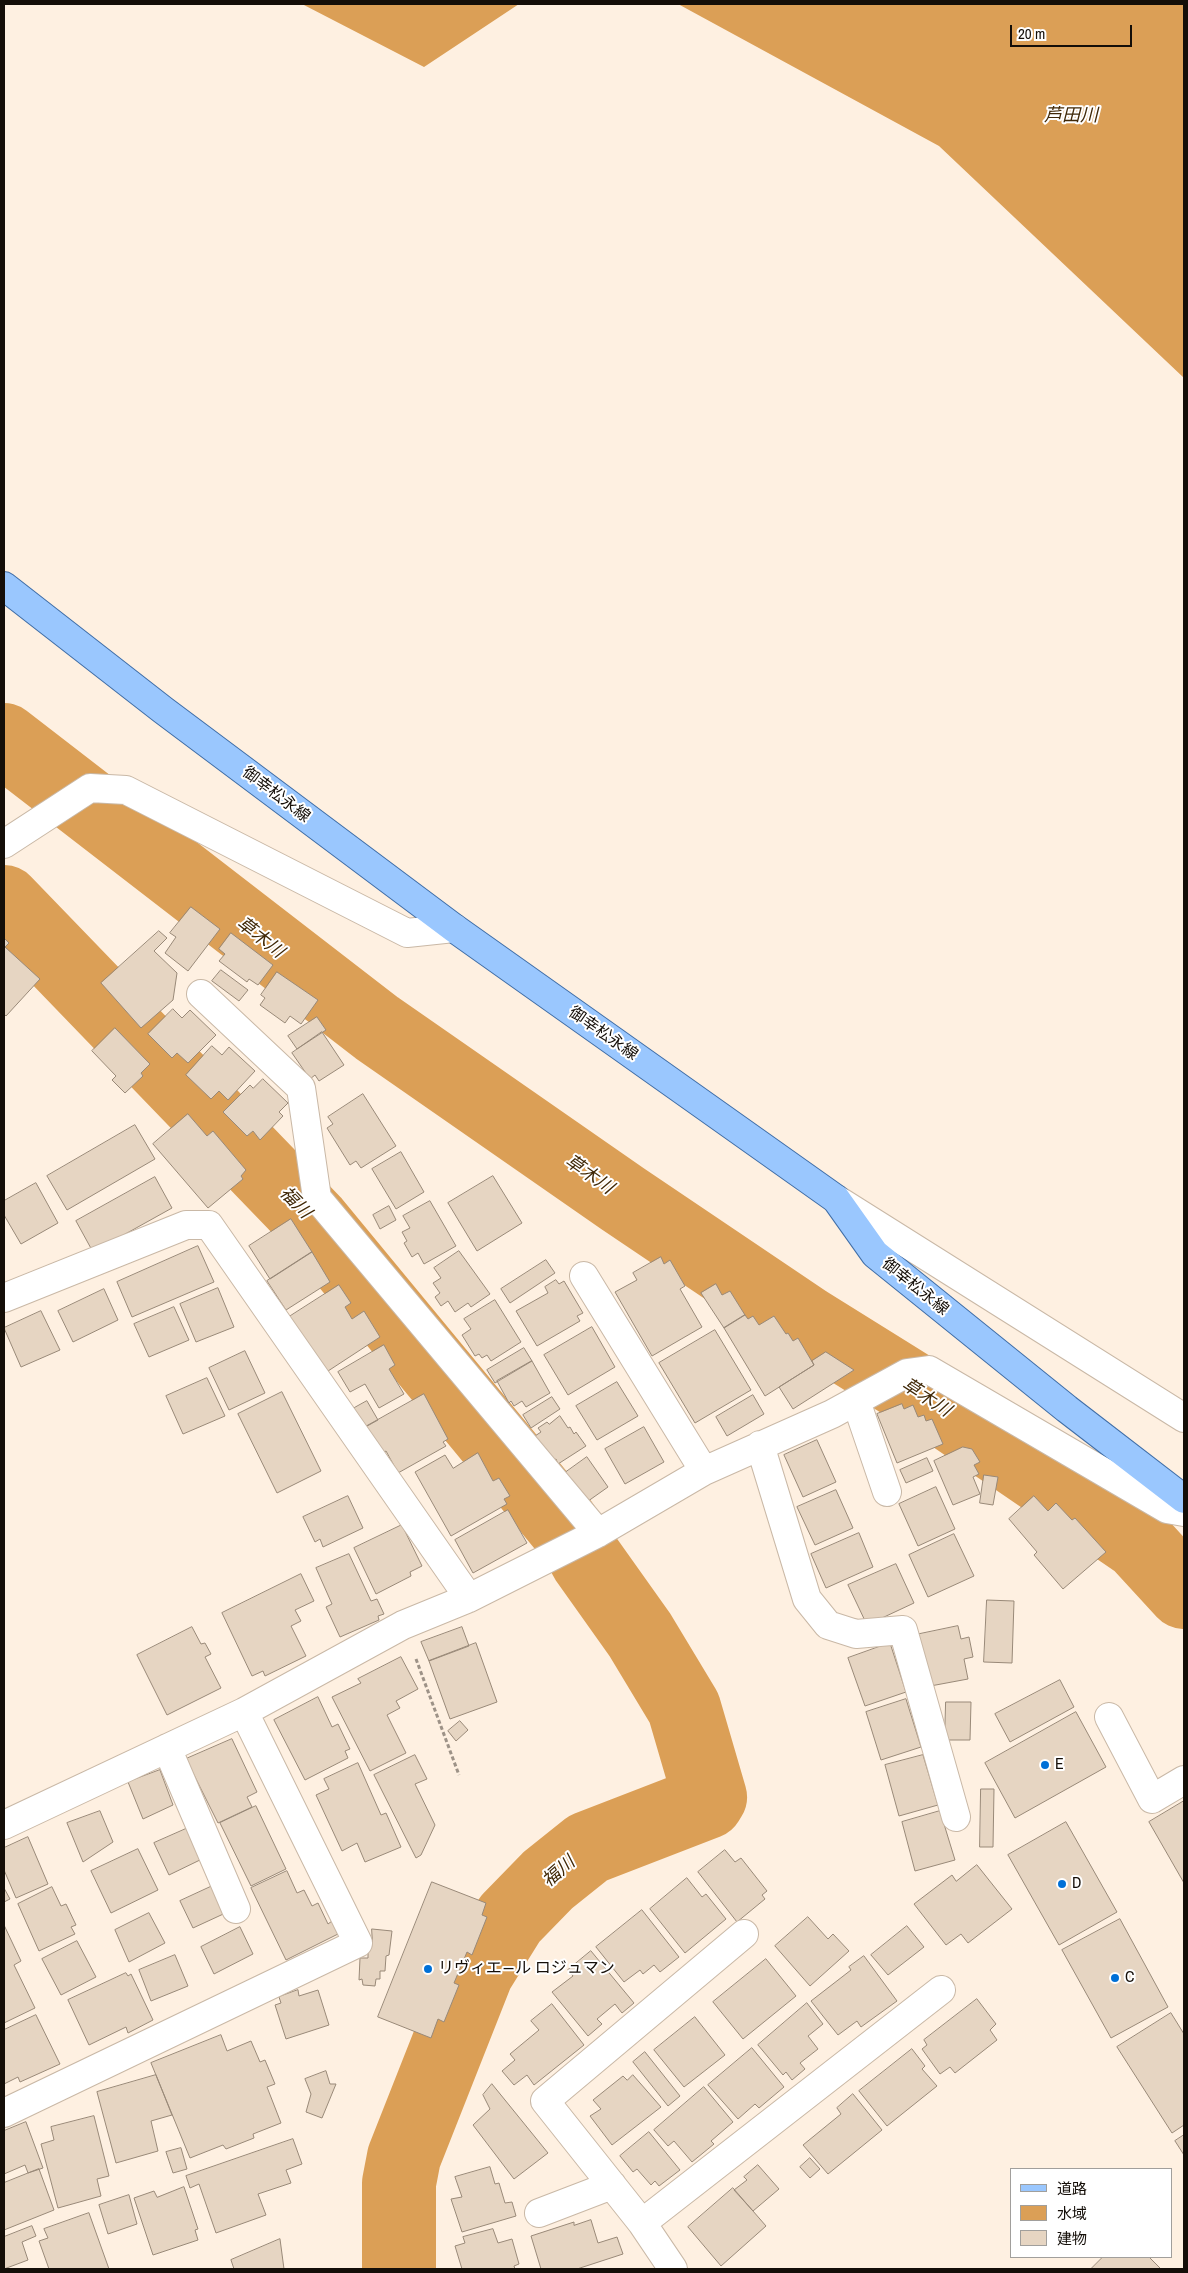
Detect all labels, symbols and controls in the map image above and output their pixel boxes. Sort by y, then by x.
scale bar [1013,15,1136,47]
text: 20 m [1018,23,1045,44]
water label: 芦田川 [1044,105,1098,127]
street label: 御幸松永線 [238,763,314,827]
water label: 草木川 [232,913,288,963]
street label: 御幸松永線 [565,1003,641,1065]
water label: 草木川 [561,1151,617,1199]
water label: 福川 [275,1183,315,1223]
street label: 御幸松永線 [878,1254,952,1320]
water label: 草木川 [897,1374,955,1422]
place label: E [1055,1755,1064,1775]
marker: E [1039,1759,1051,1771]
water label: 福川 [538,1852,580,1892]
place label: D [1072,1874,1081,1894]
marker: D [1056,1878,1068,1890]
place label: リヴィエ―ル ロジュマン [438,1959,615,1979]
marker: リヴィエ―ル ロジュマン [422,1963,434,1975]
place label: C [1125,1968,1134,1988]
marker: C [1109,1972,1121,1984]
legend [1010,2168,1173,2258]
text: 道路 [1057,2178,1087,2199]
text: 水域 [1057,2203,1087,2224]
text: 建物 [1057,2228,1087,2249]

